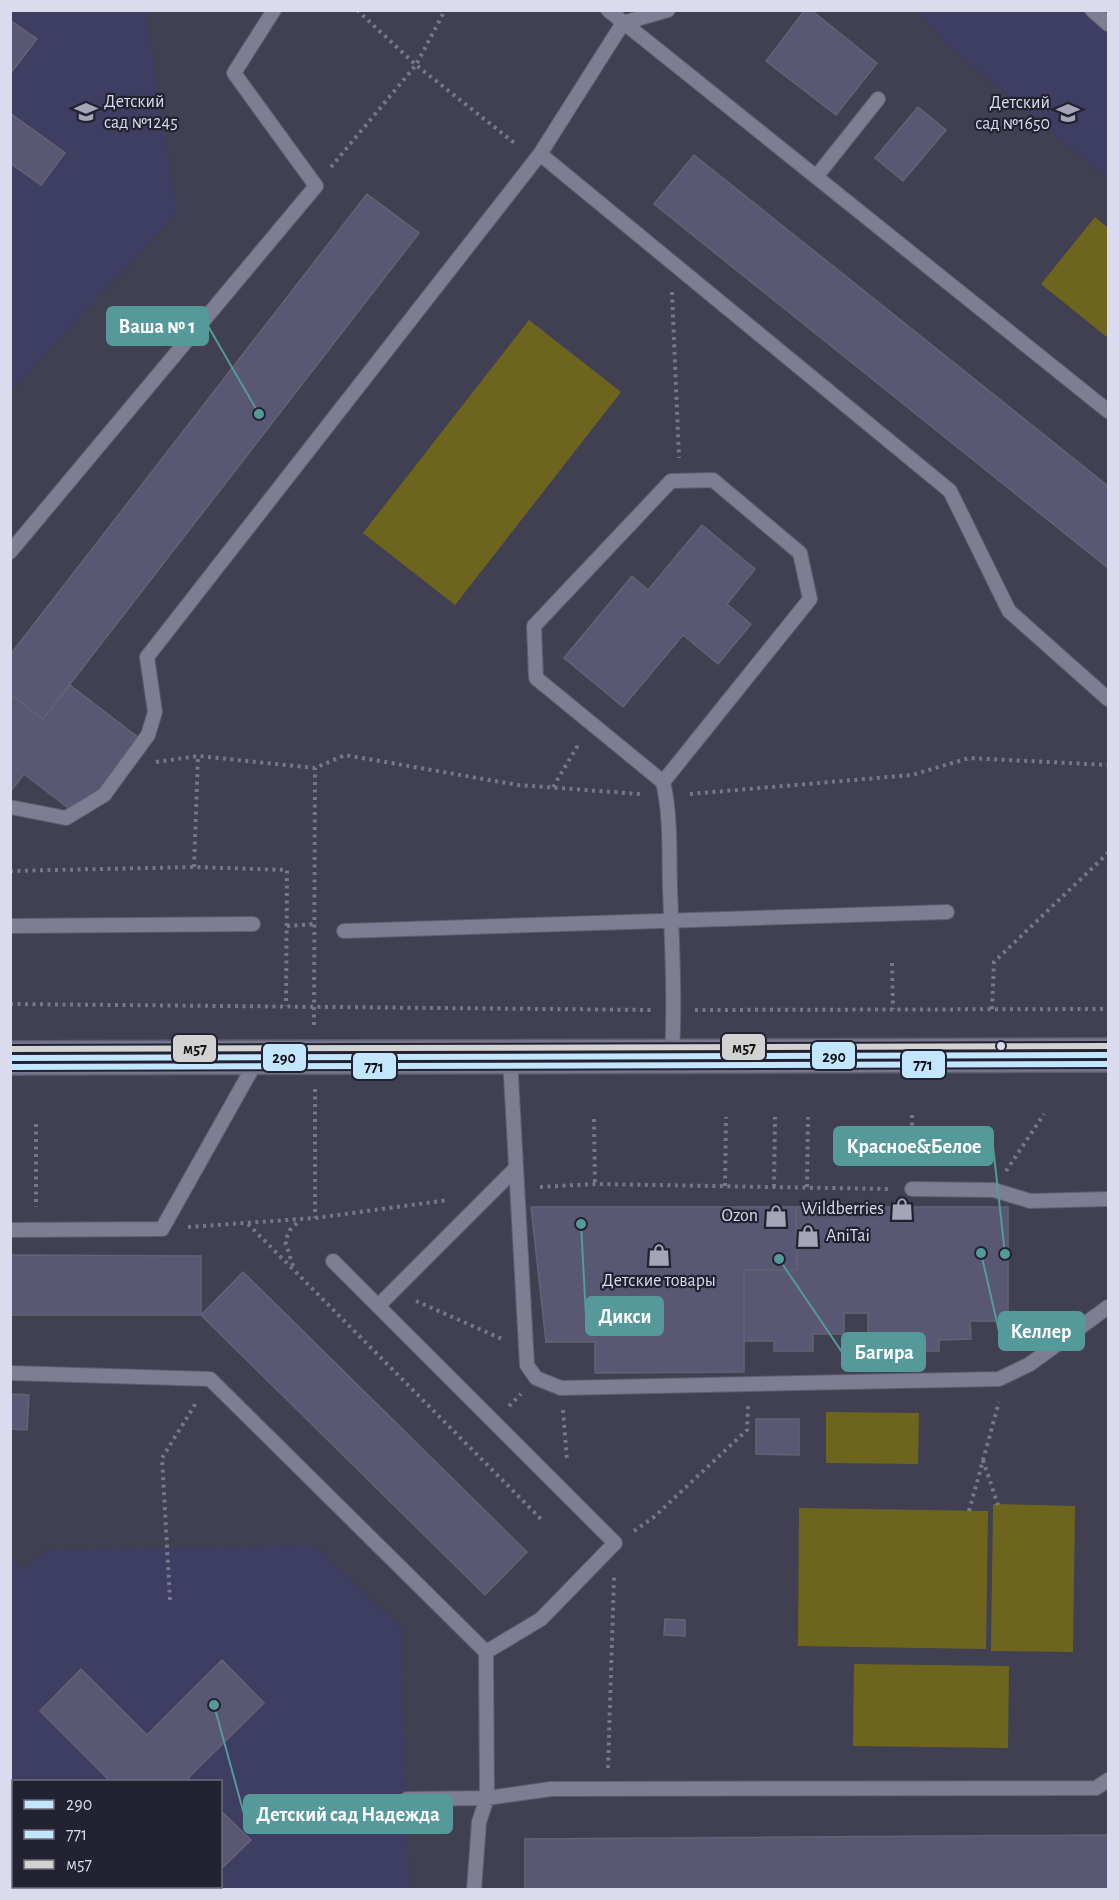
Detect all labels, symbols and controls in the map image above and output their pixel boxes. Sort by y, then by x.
place label: Детский сад №1245 [104,93,178,132]
place label: Детский сад №1650 [975,94,1050,133]
school or university icon: Детский сад №1245 [73,99,99,125]
school or university icon: Детский сад №1650 [1055,100,1081,126]
callout: Ваша № 1 [107,307,208,345]
text: Ваша № 1 [119,317,195,337]
line badge: м57 [721,1033,766,1061]
line badge: м57 [172,1034,217,1063]
text: м57 [732,1040,756,1056]
unlabelled marker [995,1040,1007,1052]
text: м57 [183,1041,207,1057]
line badge: 290 [811,1041,856,1070]
line badge: 290 [262,1043,307,1072]
text: 290 [822,1049,846,1065]
text: 290 [272,1050,296,1066]
line badge: 771 [901,1050,946,1079]
line badge: 771 [352,1052,397,1080]
text: 771 [913,1057,933,1073]
text: 771 [364,1059,384,1075]
callout: Красное&Белое [834,1127,993,1165]
text: Красное&Белое [847,1137,981,1157]
shop icon: Wildberries [889,1196,915,1222]
place label: Wildberries [801,1200,884,1218]
shop icon: Ozon [763,1203,789,1229]
place label: Ozon [721,1207,758,1225]
shop icon: AniTai [795,1223,821,1249]
place label: AniTai [826,1227,870,1245]
shop icon: Детские товары [646,1242,672,1268]
place label: Детские товары [602,1272,716,1290]
callout: Дикси [586,1297,663,1335]
text: Дикси [598,1307,652,1327]
callout: Келлер [999,1312,1084,1350]
text: Келлер [1011,1322,1071,1342]
callout: Багира [842,1333,925,1371]
text: Багира [854,1343,914,1363]
legend [12,1780,222,1888]
callout: Детский сад Надежда [244,1795,452,1833]
text: 290 [66,1796,92,1814]
text: Детский сад Надежда [256,1805,440,1825]
text: 771 [66,1826,87,1844]
text: м57 [66,1856,92,1874]

